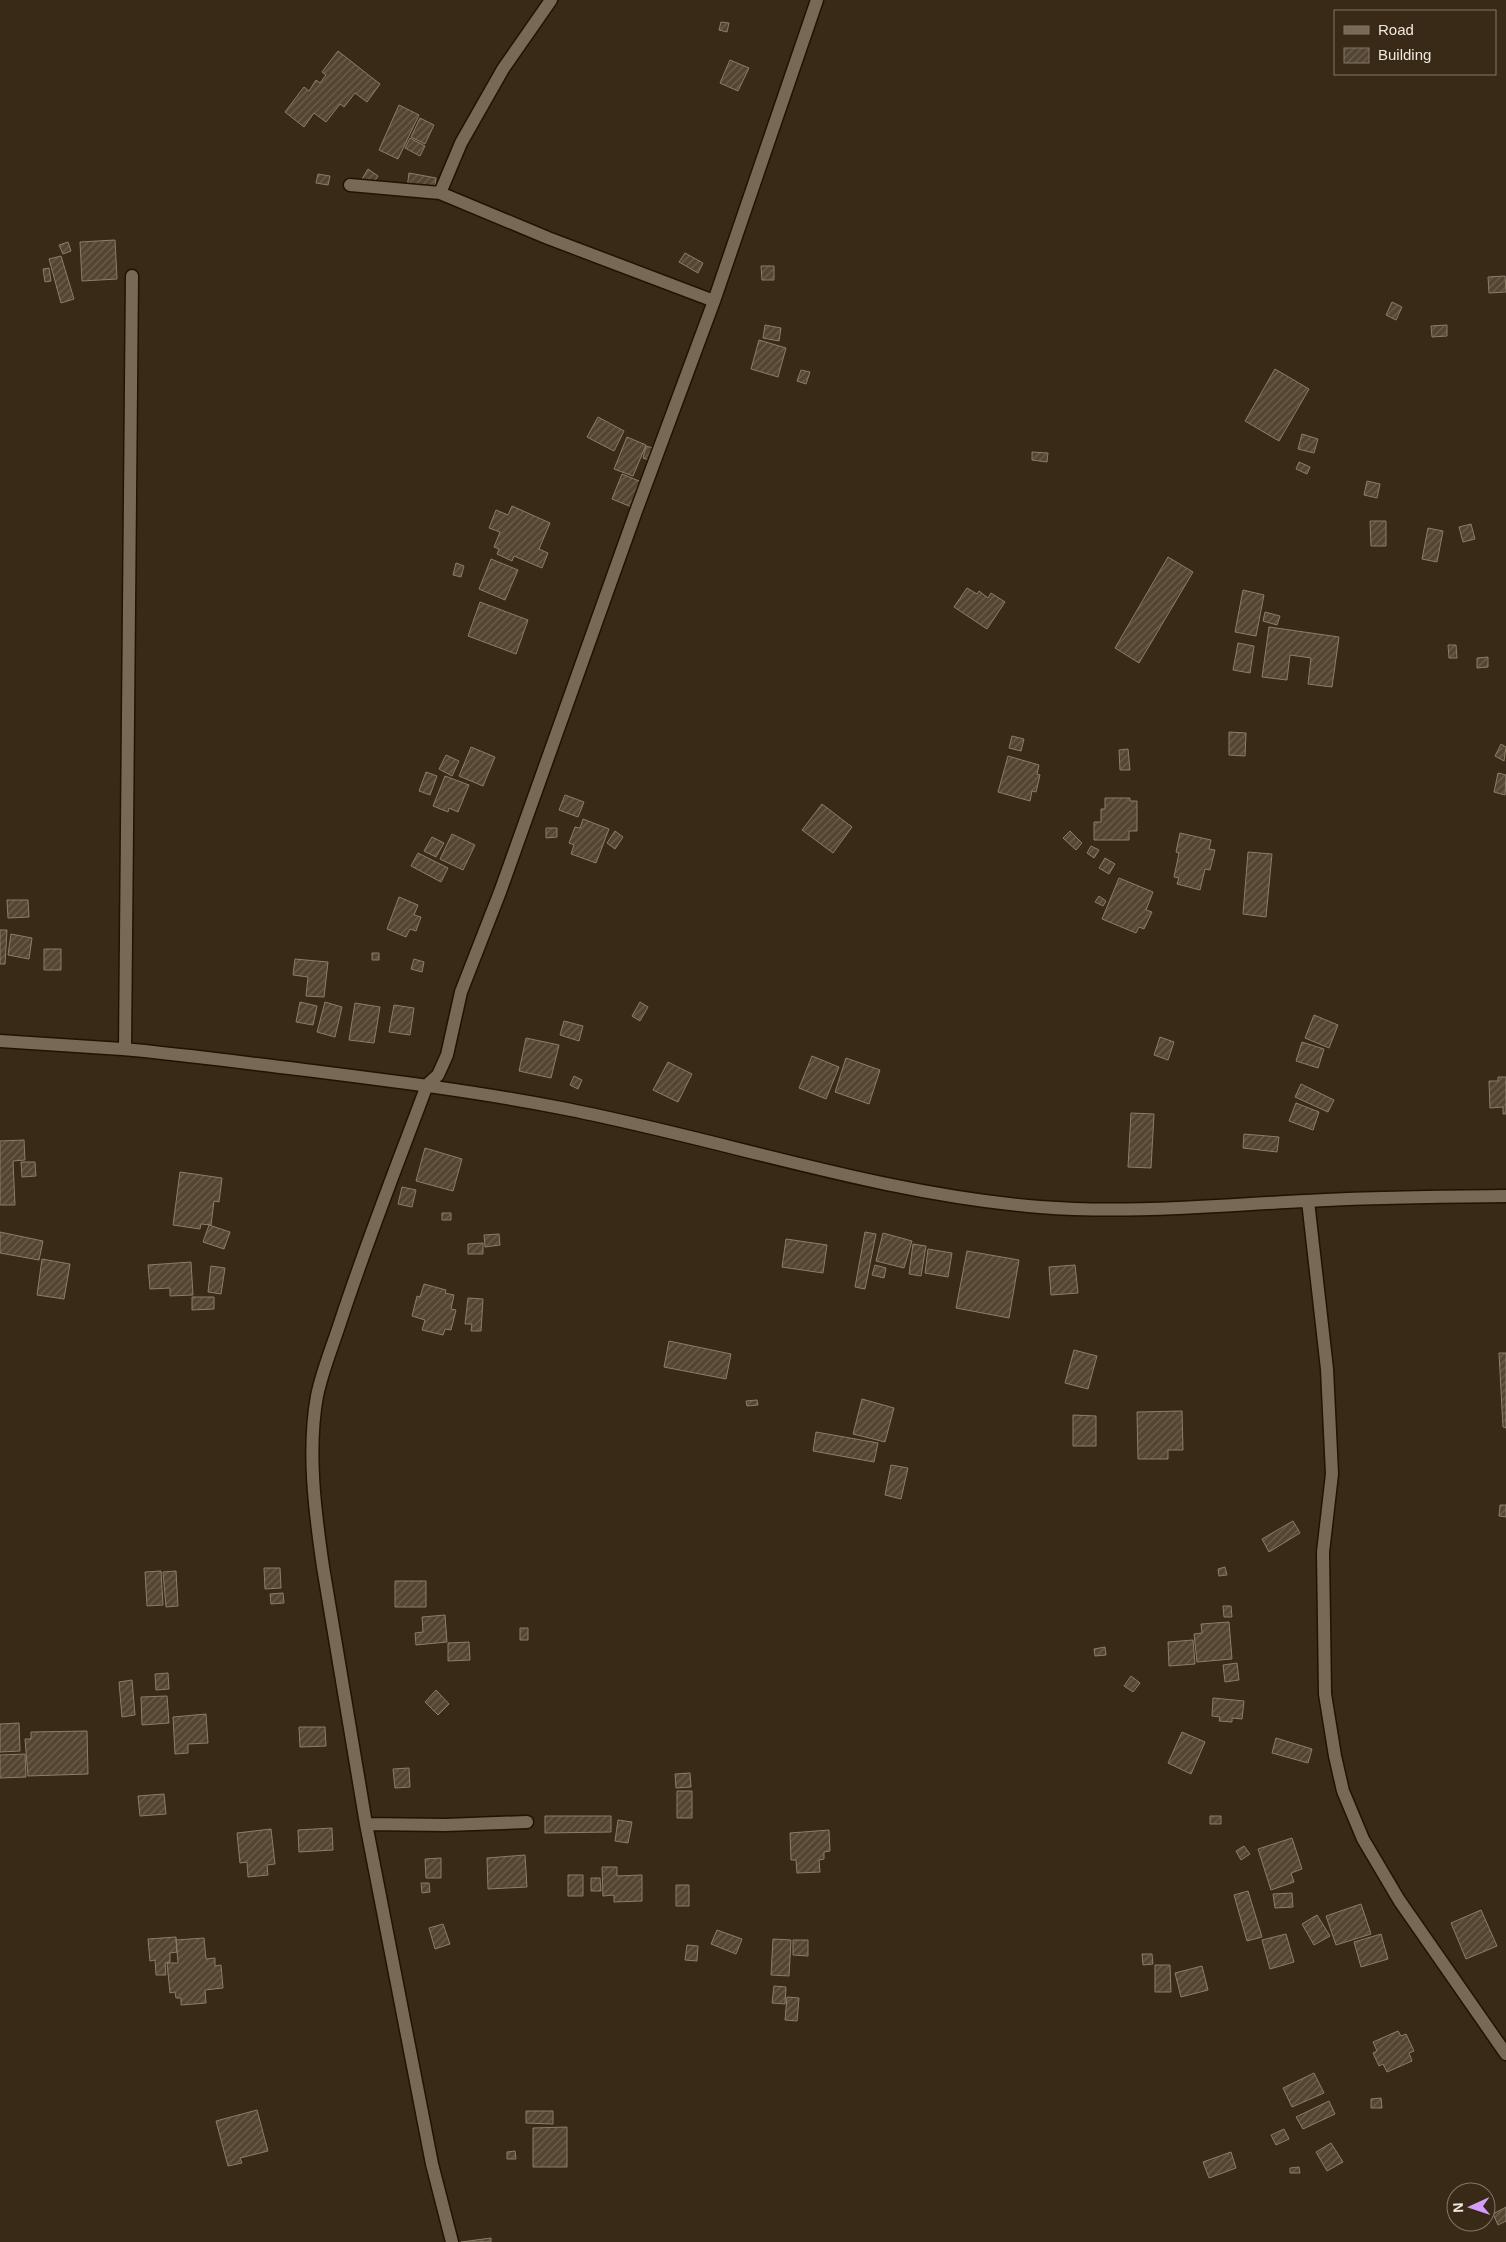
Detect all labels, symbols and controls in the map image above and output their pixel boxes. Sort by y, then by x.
legend [1334,10,1496,75]
text: Road [1378,21,1414,38]
text: Building [1378,46,1431,63]
north arrow [1446,2182,1496,2232]
text: N [1450,2202,1466,2213]

